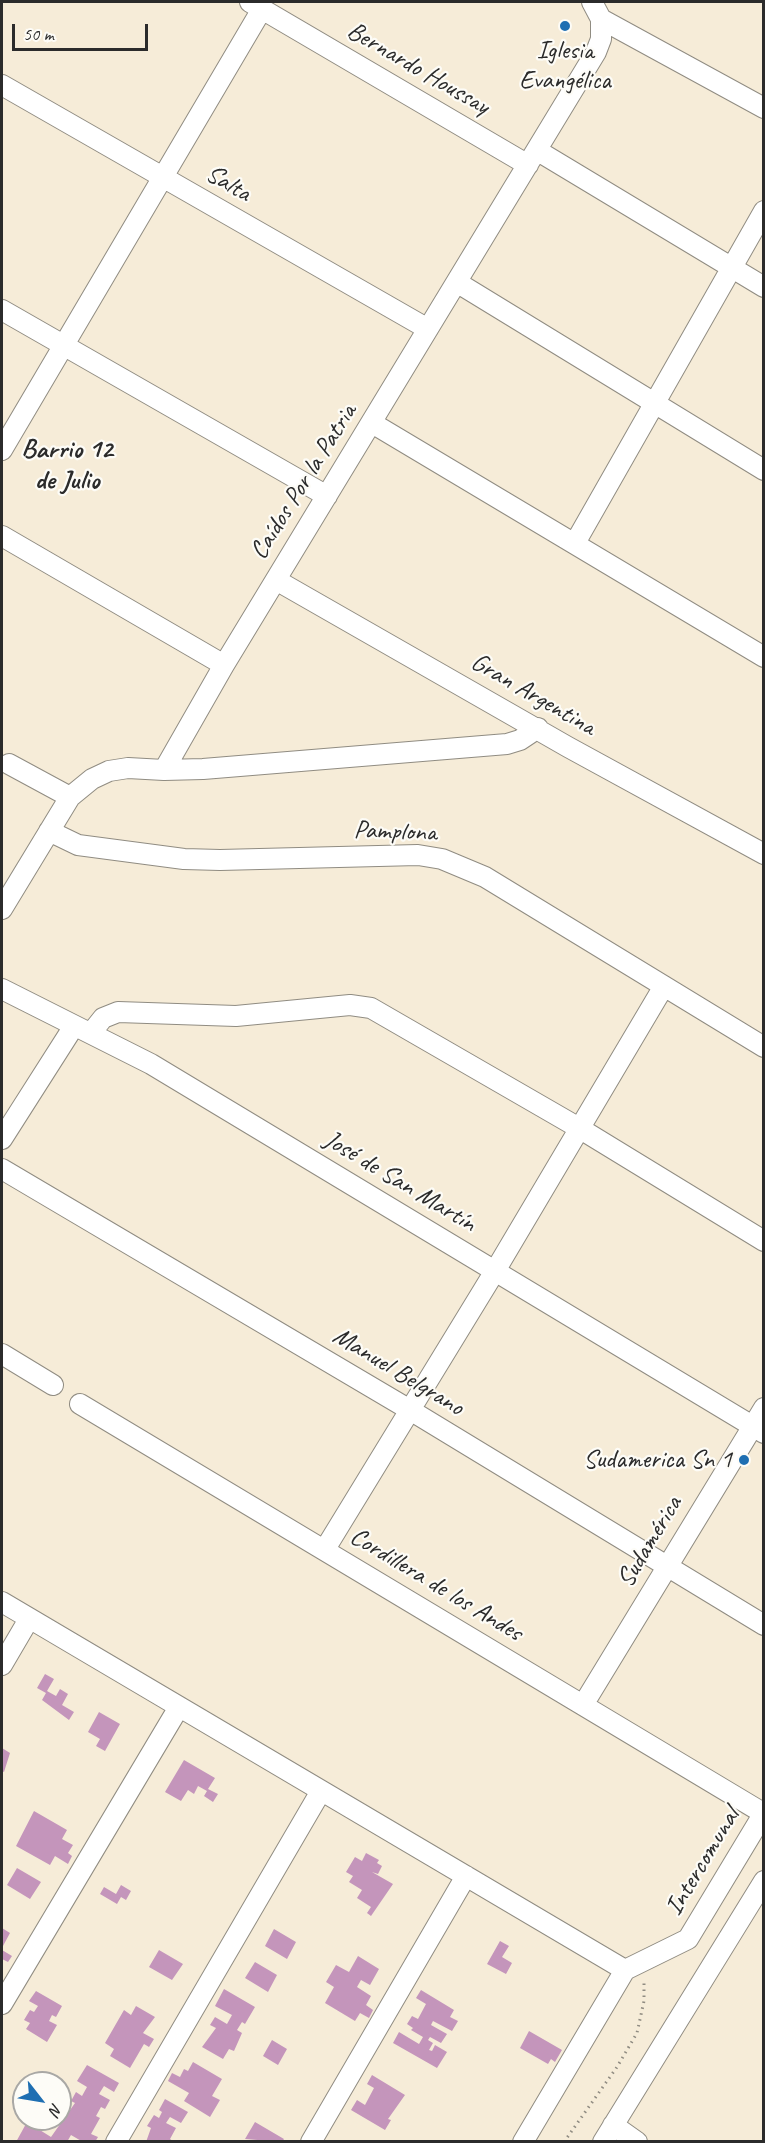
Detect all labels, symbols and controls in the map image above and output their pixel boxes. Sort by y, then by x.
scale bar [15,12,152,50]
street label: Bernardo Houssay [341,16,495,122]
marker: Iglesia Evangélica [558,19,572,33]
text: 50 m [23,23,54,45]
place label: Iglesia Evangélica [519,35,611,96]
street label: Salta [200,159,256,209]
street label: Caídos Por la Patria [244,399,364,565]
district label: Barrio 12 de Julio [21,434,113,497]
street label: Gran Argentina [465,647,601,743]
street label: Pamplona [353,815,437,849]
street label: José de San Martín [318,1124,482,1240]
street label: Manuel Belgrano [327,1321,469,1423]
place label: Sudamerica Sn 1 [583,1444,732,1476]
marker: Sudamerica Sn 1 [737,1453,751,1467]
street label: Sudamérica [611,1491,689,1593]
street label: Cordillera de los Andes [344,1521,528,1649]
street label: Intercomunal [659,1803,747,1921]
north arrow [12,2071,72,2131]
text: N [45,2100,67,2119]

